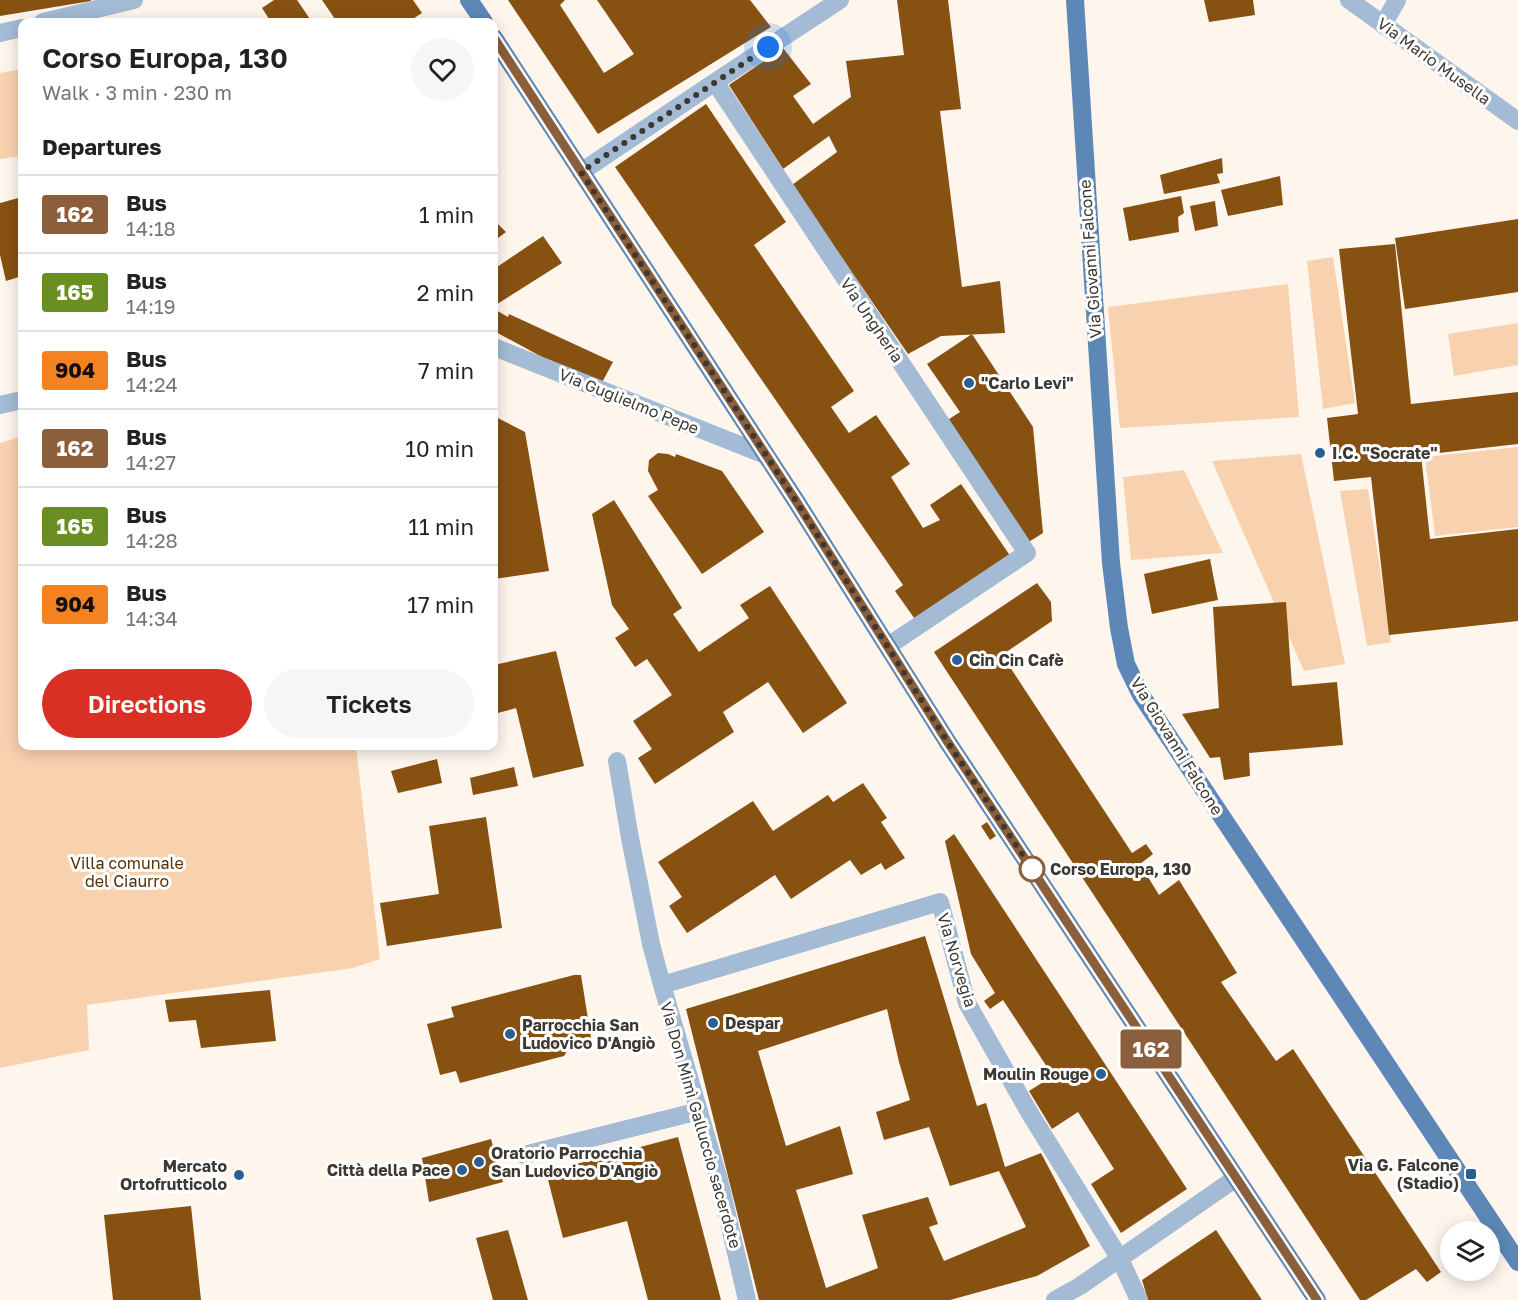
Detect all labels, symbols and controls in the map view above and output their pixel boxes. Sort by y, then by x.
street label: Via Mario Musella [1373,13,1495,109]
your location [753,32,783,62]
button: heart [411,38,474,101]
text: Corso Europa, 130 [42,41,288,74]
text: Walk · 3 min · 230 m [42,80,232,104]
text: Departures [42,133,161,160]
street label: Via Giovanni Falcone [1074,179,1106,339]
text: Bus [126,189,167,216]
text: 162 [57,201,93,227]
text: 1 min [419,201,474,228]
text: 14:18 [126,216,176,240]
text: Bus [126,267,167,294]
street label: Via Ungheria [836,274,908,366]
text: 165 [57,279,93,305]
text: 2 min [417,279,474,306]
text: 14:19 [126,294,176,318]
text: Bus [126,345,167,372]
text: 904 [55,357,95,383]
text: 7 min [418,357,474,384]
street label: Via Guglielmo Pepe [556,364,702,438]
text: 14:24 [126,372,178,396]
place label: "Carlo Levi" [981,373,1074,393]
marker: "Carlo Levi" [962,376,976,390]
text: Bus [126,423,167,450]
text: 162 [57,435,93,461]
text: 10 min [405,435,474,462]
place label: I.C. "Socrate" [1332,443,1438,463]
marker: I.C. "Socrate" [1313,446,1327,460]
text: 14:27 [126,450,176,474]
text: Bus [126,501,167,528]
text: 165 [57,513,93,539]
text: 11 min [408,513,474,540]
text: 14:28 [126,528,178,552]
text: Bus [126,579,167,606]
text: 904 [55,591,95,617]
text: 17 min [407,591,474,618]
text: 14:34 [126,606,178,630]
place label: Cin Cin Cafè [969,650,1064,670]
marker: Cin Cin Cafè [950,653,964,667]
button: Directions [42,669,252,738]
button: Tickets [264,669,474,738]
street label: Via Giovanni Falcone [1126,673,1228,819]
park label: Villa comunale del Ciaurro [70,853,184,891]
marker: Corso Europa, 130 [1019,856,1045,882]
place label: Corso Europa, 130 [1050,859,1192,879]
street label: Via Norvegia [933,910,981,1010]
street label: Via Don Mimì Galluccio sacerdote [656,999,746,1251]
place label: Despar [725,1013,780,1033]
place label: Parrocchia San Ludovico D'Angiò [522,1015,656,1053]
marker: Despar [706,1016,720,1030]
marker: Parrocchia San Ludovico D'Angiò [503,1027,517,1041]
line badge: 162 [1116,1030,1186,1068]
text: 162 [1133,1036,1169,1062]
place label: Moulin Rouge [983,1064,1089,1084]
marker: Moulin Rouge [1094,1067,1108,1081]
place label: Oratorio Parrocchia San Ludovico D'Angiò [491,1143,659,1181]
marker: Oratorio Parrocchia San Ludovico D'Angiò [472,1155,486,1169]
place label: Via G. Falcone (Stadio) [1348,1155,1459,1193]
place label: Mercato Ortofrutticolo [120,1156,227,1194]
place label: Città della Pace [327,1160,450,1180]
marker: Città della Pace [455,1163,469,1177]
marker: Via G. Falcone (Stadio) [1464,1167,1478,1181]
marker: Mercato Ortofrutticolo [232,1168,246,1182]
map controls [1440,1221,1500,1281]
button: layers [1440,1221,1500,1281]

